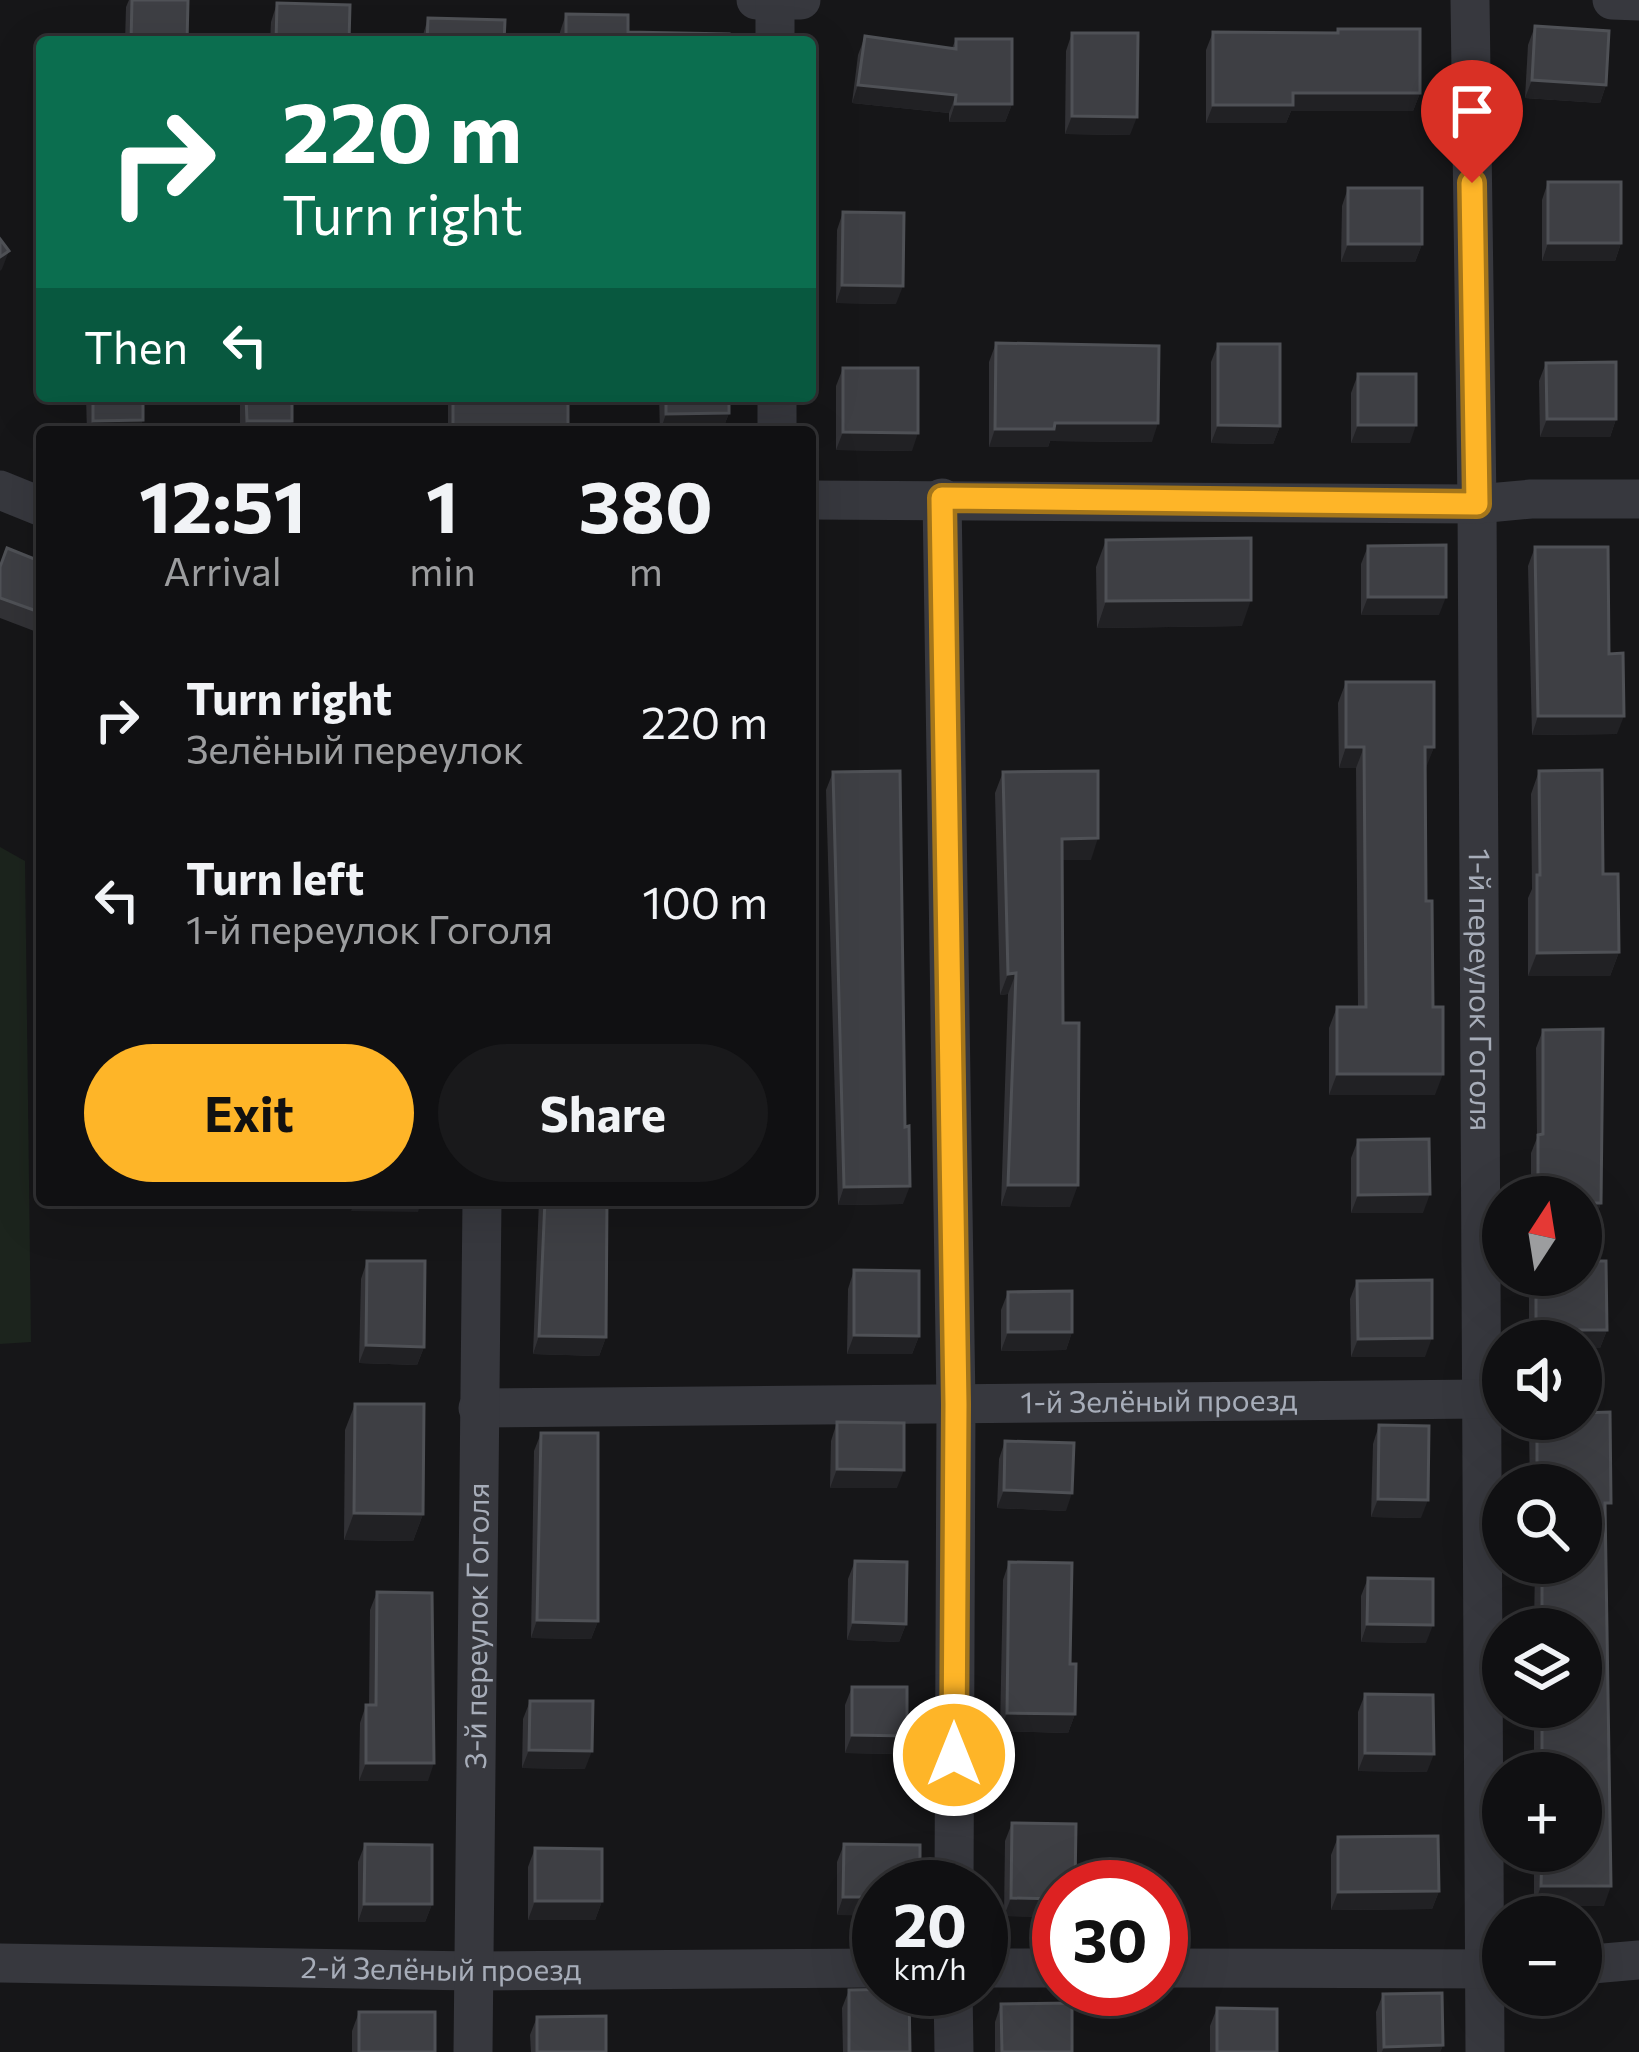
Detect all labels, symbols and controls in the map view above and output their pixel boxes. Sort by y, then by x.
pin [1421,60,1523,183]
text: 220 m [282,78,522,180]
icon: arrive [1439,78,1505,144]
icon: right [84,84,240,240]
text: Turn right [282,180,523,246]
icon: left [212,312,278,378]
text: Then [84,318,188,373]
text: 12:51 [139,460,306,548]
text: 1 [426,460,459,548]
text: 380 [579,460,713,548]
text: Arrival [164,546,282,594]
text: min [409,546,476,594]
text: m [629,546,663,594]
text: Turn right [186,669,392,724]
icon: right [84,687,150,753]
text: 220 m [641,693,768,748]
text: Зелёный переулок [186,724,524,772]
text: Turn left [186,849,364,904]
street label: 1-й переулок Гоголя [1463,849,1501,1131]
icon: left [84,867,150,933]
text: 100 m [642,873,768,928]
text: 1-й переулок Гоголя [186,904,553,952]
button: Exit [84,1044,414,1182]
button: Share [438,1044,768,1182]
north arrow [1482,1176,1602,1296]
map controls [1482,1176,1602,2016]
button: sound [1482,1320,1602,1440]
street label: 1-й Зелёный проезд [1020,1380,1298,1419]
button: search [1482,1464,1602,1584]
street label: 3-й переулок Гоголя [455,1482,495,1770]
button: layers [1482,1608,1602,1728]
position arrow [891,1692,1017,1818]
button: + [1482,1752,1602,1872]
speed limit sign: 30 [1032,1860,1188,2016]
text: 20 [893,1886,967,1959]
button: − [1482,1896,1602,2016]
street label: 2-й Зелёный проезд [300,1947,581,1987]
text: km/h [894,1949,966,1986]

